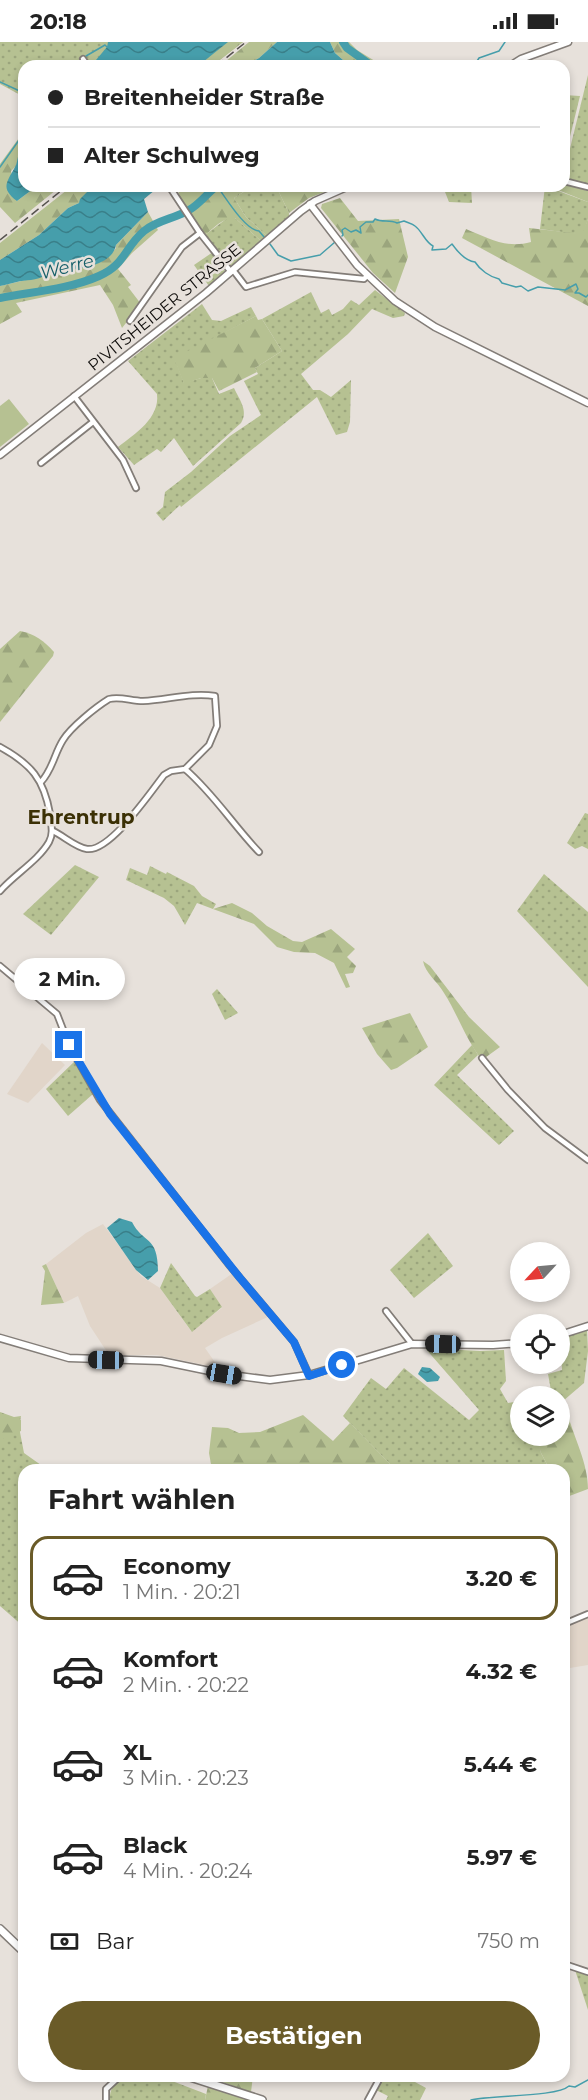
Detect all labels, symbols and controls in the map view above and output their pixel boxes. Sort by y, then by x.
text: 20:18 [30,8,87,35]
text: Breitenheider Straße [84,84,324,111]
text: Alter Schulweg [84,142,260,169]
street label: PIVITSHEIDER STRASSE [84,240,245,375]
water label: Werre [38,250,96,284]
district label: Ehrentrup [28,805,135,829]
callout: 2 Min. [14,958,124,1000]
text: 2 Min. [39,967,100,991]
route end [55,1031,82,1058]
north arrow [510,1242,570,1302]
map controls [510,1242,570,1446]
button: locate [510,1314,570,1374]
car [425,1335,461,1353]
car [88,1351,124,1369]
route start [328,1351,355,1378]
car [205,1362,243,1386]
button: layers [510,1386,570,1446]
text: Fahrt wählen [48,1483,235,1516]
icon: car [51,1551,105,1605]
text: Economy [123,1553,231,1580]
text: 3.20 € [466,1565,537,1592]
text: 1 Min. · 20:21 [123,1580,241,1604]
icon: car [51,1644,105,1698]
text: Komfort [123,1646,218,1673]
text: 4.32 € [465,1658,537,1685]
text: 2 Min. · 20:22 [123,1673,249,1697]
icon: car [51,1737,105,1791]
text: XL [123,1739,152,1766]
text: 5.44 € [464,1751,537,1778]
text: 3 Min. · 20:23 [123,1766,249,1790]
icon: car [51,1830,105,1884]
text: Black [123,1832,187,1859]
text: 5.97 € [467,1844,537,1871]
text: 4 Min. · 20:24 [123,1859,252,1883]
icon: cash [48,1925,81,1958]
text: Bar [96,1928,134,1955]
text: 750 m [478,1929,540,1953]
button: Bestätigen [48,2001,540,2070]

